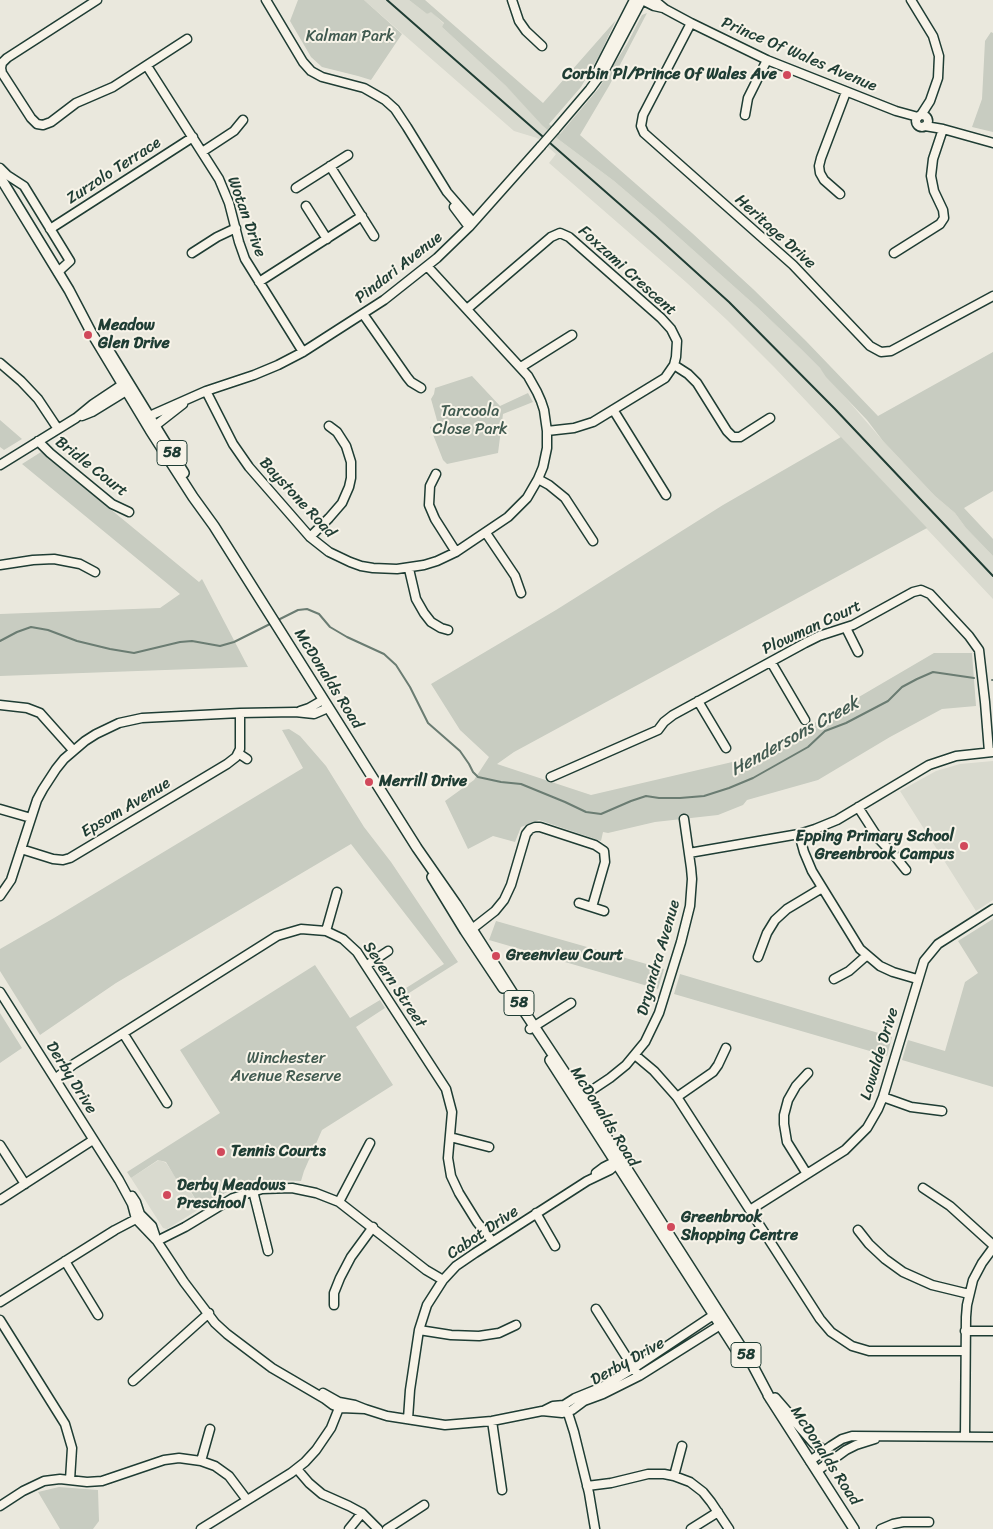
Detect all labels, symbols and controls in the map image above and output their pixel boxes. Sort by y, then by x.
street label: Prince Of Wales Avenue [718,14,880,96]
park label: Kalman Park [306,27,394,47]
place label: Corbin Pl/Prince Of Wales Ave [562,65,777,85]
marker: Corbin Pl/Prince Of Wales Ave [781,69,793,81]
street label: Zurzolo Terrace [63,133,165,209]
street label: Wotan Drive [223,174,269,260]
street label: Heritage Drive [731,191,819,273]
street label: Foxzami Crescent [574,222,680,320]
street label: Pindari Avenue [352,228,446,308]
place label: Meadow Glen Drive [98,316,170,354]
marker: Meadow Glen Drive [82,329,94,341]
park label: Tarcoola Close Park [432,402,508,440]
street label: Bridle Court [51,433,131,501]
road number: 58 [157,440,187,466]
street label: Baystone Road [255,454,339,542]
street label: Plowman Court [760,597,864,659]
street label: McDonalds Road [290,625,366,733]
water label: Hendersons Creek [727,693,863,781]
place label: Merrill Drive [379,772,467,792]
street label: Epsom Avenue [78,774,174,842]
marker: Merrill Drive [363,776,375,788]
place label: Epping Primary School Greenbrook Campus [796,827,954,865]
marker: Epping Primary School Greenbrook Campus [958,840,970,852]
street label: Dryandra Avenue [633,898,685,1018]
street label: Severn Street [358,938,430,1032]
place label: Greenview Court [506,946,623,966]
marker: Greenview Court [490,950,502,962]
road number: 58 [504,990,534,1016]
street label: Lowalde Drive [857,1005,903,1103]
street label: Derby Drive [41,1038,101,1118]
park label: Winchester Avenue Reserve [231,1049,341,1087]
street label: McDonalds Road [566,1063,642,1171]
place label: Tennis Courts [231,1142,326,1162]
marker: Tennis Courts [215,1146,227,1158]
place label: Derby Meadows Preschool [177,1176,286,1214]
marker: Derby Meadows Preschool [161,1189,173,1201]
street label: Cabot Drive [444,1202,522,1264]
place label: Greenbrook Shopping Centre [681,1208,798,1246]
marker: Greenbrook Shopping Centre [665,1221,677,1233]
street label: Derby Drive [588,1334,668,1390]
road number: 58 [731,1342,761,1368]
street label: McDonalds Road [786,1403,864,1509]

